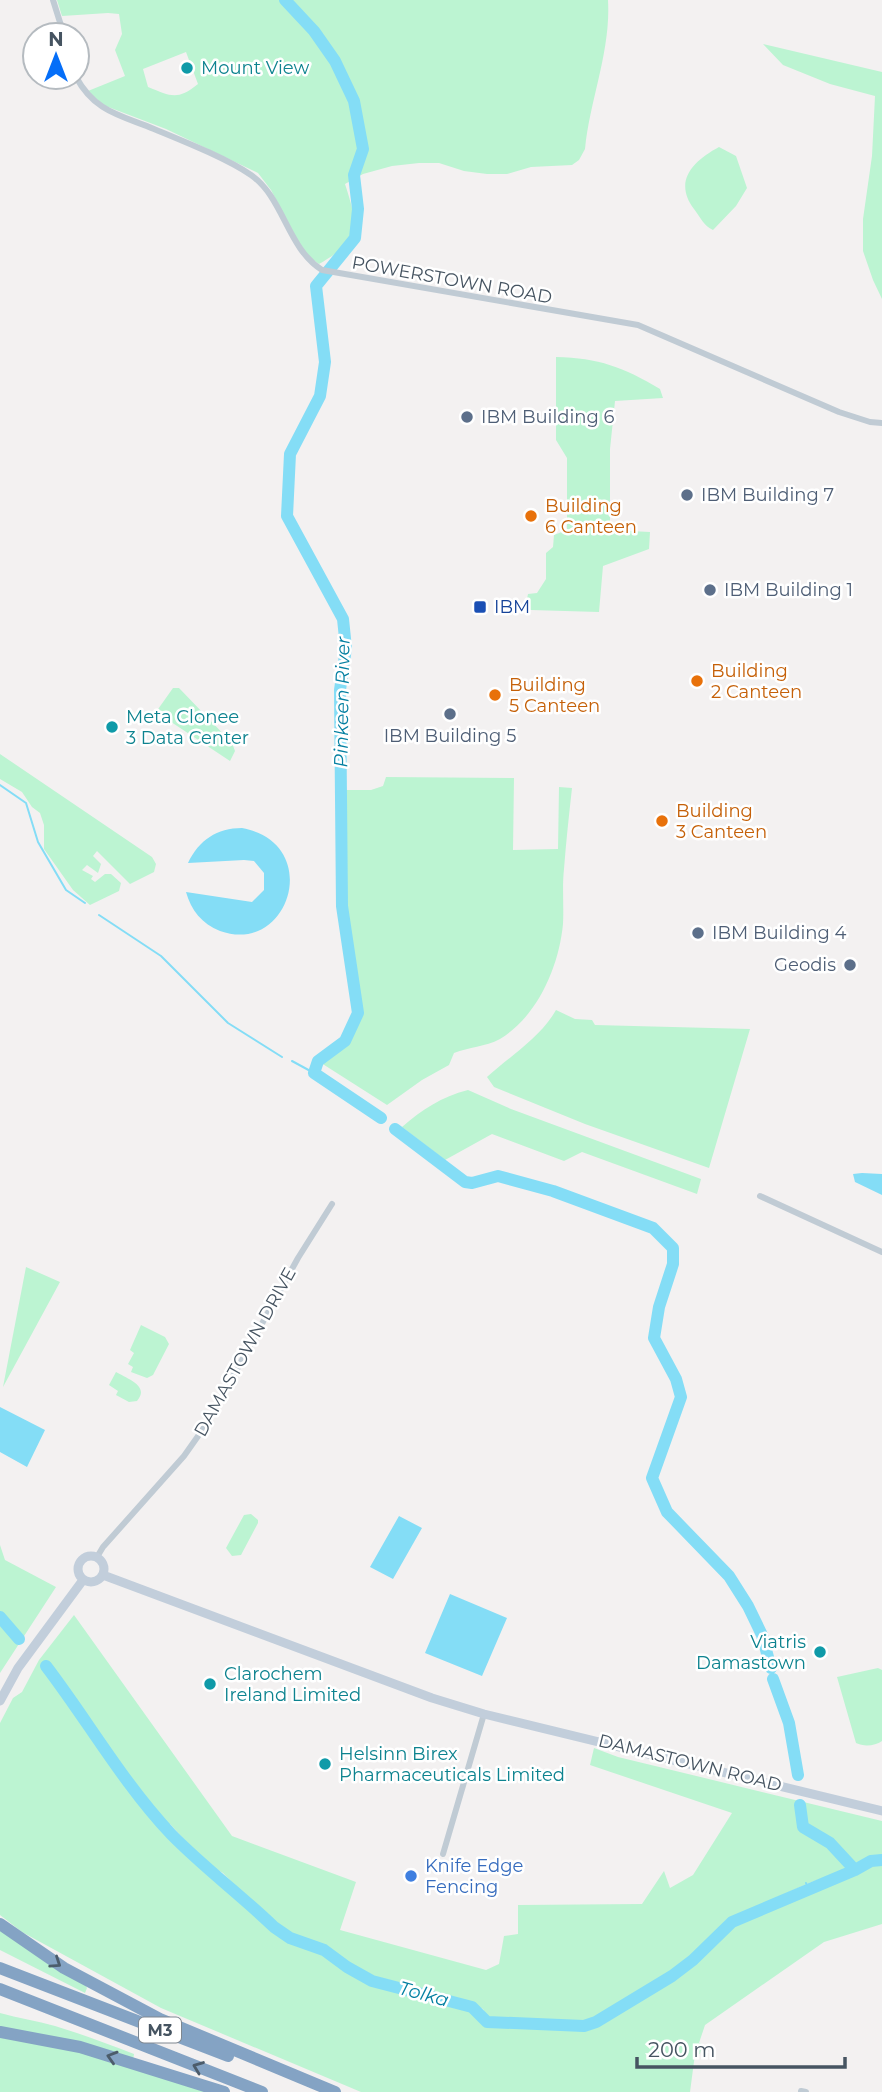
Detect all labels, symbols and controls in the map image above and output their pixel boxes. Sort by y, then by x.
north arrow [21,21,91,91]
text: N [48,28,64,51]
place label: Mount View [201,57,310,79]
marker: Mount View [179,60,195,76]
street label: POWERSTOWN ROAD [350,252,554,308]
place label: IBM Building 6 [481,406,615,428]
marker: IBM Building 6 [459,409,475,425]
place label: IBM Building 7 [701,484,834,506]
marker: IBM Building 7 [679,487,695,503]
place label: Building 6 Canteen [545,495,637,538]
marker: Building 6 Canteen [523,508,539,524]
place label: IBM Building 1 [724,579,853,601]
marker: IBM Building 1 [702,582,718,598]
place label: IBM [494,596,530,618]
marker: IBM [472,599,488,615]
water label: Pinkeen River [329,636,355,768]
place label: Building 2 Canteen [711,660,802,703]
marker: Building 2 Canteen [689,673,705,689]
place label: Building 5 Canteen [509,674,600,717]
marker: Building 5 Canteen [487,687,503,703]
place label: Meta Clonee 3 Data Center [126,706,249,749]
marker: IBM Building 5 [442,706,458,722]
marker: Meta Clonee 3 Data Center [104,719,120,735]
place label: IBM Building 5 [384,725,516,747]
place label: Building 3 Canteen [676,800,767,843]
marker: Building 3 Canteen [654,813,670,829]
place label: IBM Building 4 [712,922,847,944]
marker: IBM Building 4 [690,925,706,941]
place label: Geodis [774,954,836,976]
marker: Geodis [842,957,858,973]
street label: DAMASTOWN DRIVE [189,1264,301,1440]
place label: Viatris Damastown [696,1631,806,1674]
marker: Viatris Damastown [812,1644,828,1660]
place label: Clarochem Ireland Limited [224,1663,361,1706]
marker: Clarochem Ireland Limited [202,1676,218,1692]
street label: DAMASTOWN ROAD [596,1730,784,1796]
place label: Helsinn Birex Pharmaceuticals Limited [339,1743,565,1786]
marker: Helsinn Birex Pharmaceuticals Limited [317,1756,333,1772]
place label: Knife Edge Fencing [425,1855,524,1898]
marker: Knife Edge Fencing [403,1868,419,1884]
one-way arrow [49,1954,62,1967]
water label: Tolka [397,1976,452,2012]
road number: M3 [139,2018,181,2042]
scale bar [637,2025,845,2070]
text: 200 m [648,2037,715,2062]
one-way arrow [106,2051,118,2066]
one-way arrow [193,2062,205,2076]

